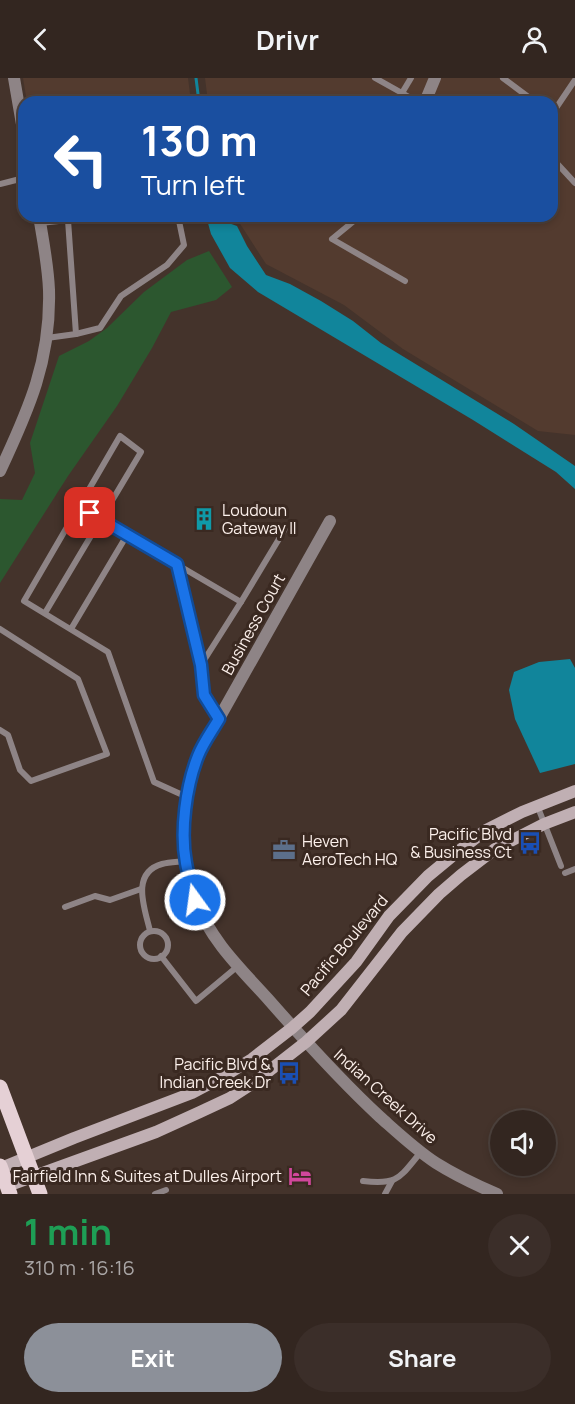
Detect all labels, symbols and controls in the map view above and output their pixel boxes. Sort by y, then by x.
text: Drivr [256,21,319,58]
icon: back [24,23,57,56]
icon: person [518,23,551,56]
text: 130 m [141,111,258,169]
icon: left [42,120,120,198]
text: Turn left [141,166,245,203]
pin [64,487,115,538]
icon: arrive [73,496,106,529]
place label: Loudoun Gateway II [222,499,297,539]
building icon: Loudoun Gateway II [191,506,217,532]
street label: Business Court [216,569,290,679]
place label: Pacific Blvd & Business Ct [410,823,512,863]
place label: Heven AeroTech HQ [302,830,398,870]
bus stop icon: Pacific Blvd & Business Ct [517,830,543,856]
office icon: Heven AeroTech HQ [271,837,297,863]
position arrow [163,868,227,932]
street label: Pacific Boulevard [295,890,393,1000]
street label: Indian Creek Drive [329,1044,443,1148]
place label: Pacific Blvd & Indian Creek Dr [160,1053,272,1093]
bus stop icon: Pacific Blvd & Indian Creek Dr [276,1060,302,1086]
map controls [490,1110,556,1176]
button: sound [490,1110,556,1176]
hotel icon: Fairfield Inn & Suites at Dulles Airport [287,1163,313,1189]
place label: Fairfield Inn & Suites at Dulles Airport [13,1165,282,1187]
text: 1 min [24,1207,112,1256]
button: close [488,1214,551,1277]
text: 310 m · 16:16 [24,1254,135,1281]
button: Exit [24,1323,282,1392]
button: Share [294,1323,551,1392]

